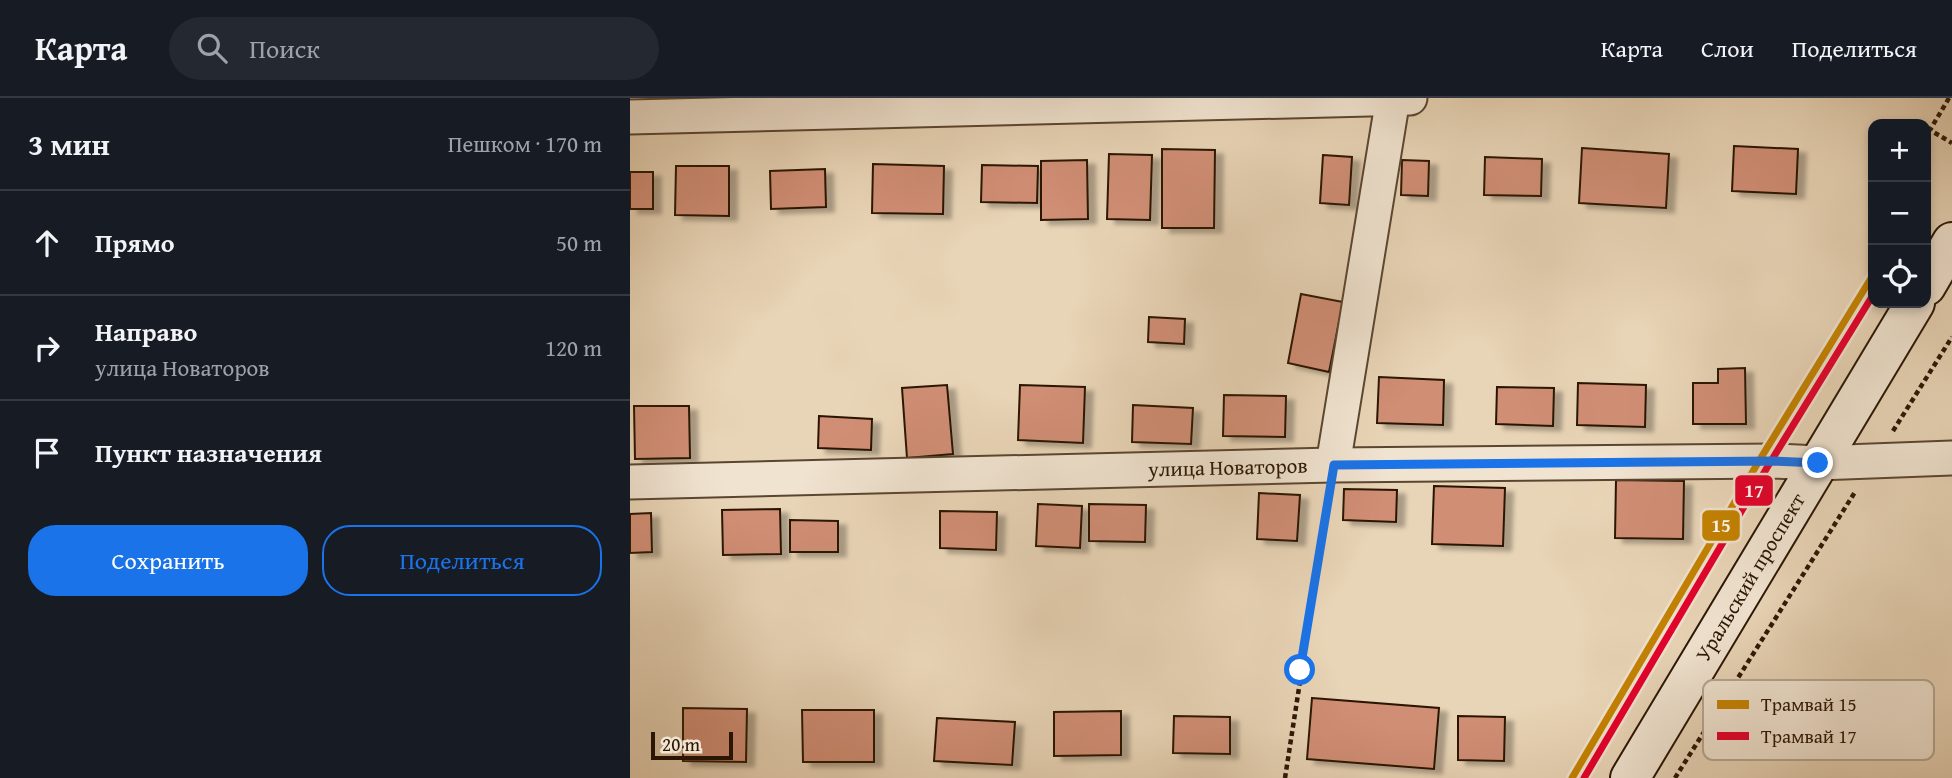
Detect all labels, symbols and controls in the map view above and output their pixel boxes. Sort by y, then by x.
search box [169,17,659,80]
text: Карта [35,24,127,72]
icon: search [193,29,231,67]
text: Поиск [249,29,320,68]
text: Карта [1601,31,1663,66]
text: Слои [1701,31,1754,66]
text: Поделиться [1792,31,1917,66]
map controls [1868,119,1931,308]
button: + [1868,119,1931,182]
text: 3 мин [28,122,110,166]
text: Пешком · 170 m [448,127,602,160]
button: − [1868,182,1931,245]
text: Прямо [95,223,175,262]
icon: ahead [28,224,66,262]
text: 50 m [556,226,602,259]
button: locate [1868,245,1931,308]
text: Направо [95,312,197,351]
icon: right [28,329,66,367]
text: 120 m [545,331,602,364]
text: улица Новаторов [95,351,270,384]
text: Пункт назначения [95,433,322,472]
icon: arrive [28,434,66,472]
route end [1802,447,1833,478]
street label: улица Новаторов [1147,450,1308,484]
line badge: 17 [1734,474,1774,507]
text: 17 [1744,476,1764,504]
street label: Уральский проспект [1687,487,1813,667]
line badge: 15 [1701,509,1741,542]
text: 15 [1711,511,1731,539]
button: Сохранить [28,525,308,596]
button: Поделиться [322,525,602,596]
route start [1284,654,1315,685]
legend [1703,680,1934,760]
text: Трамвай 15 [1761,690,1857,718]
text: Трамвай 17 [1761,722,1857,750]
scale bar [651,729,733,761]
text: 20 m [662,730,700,758]

